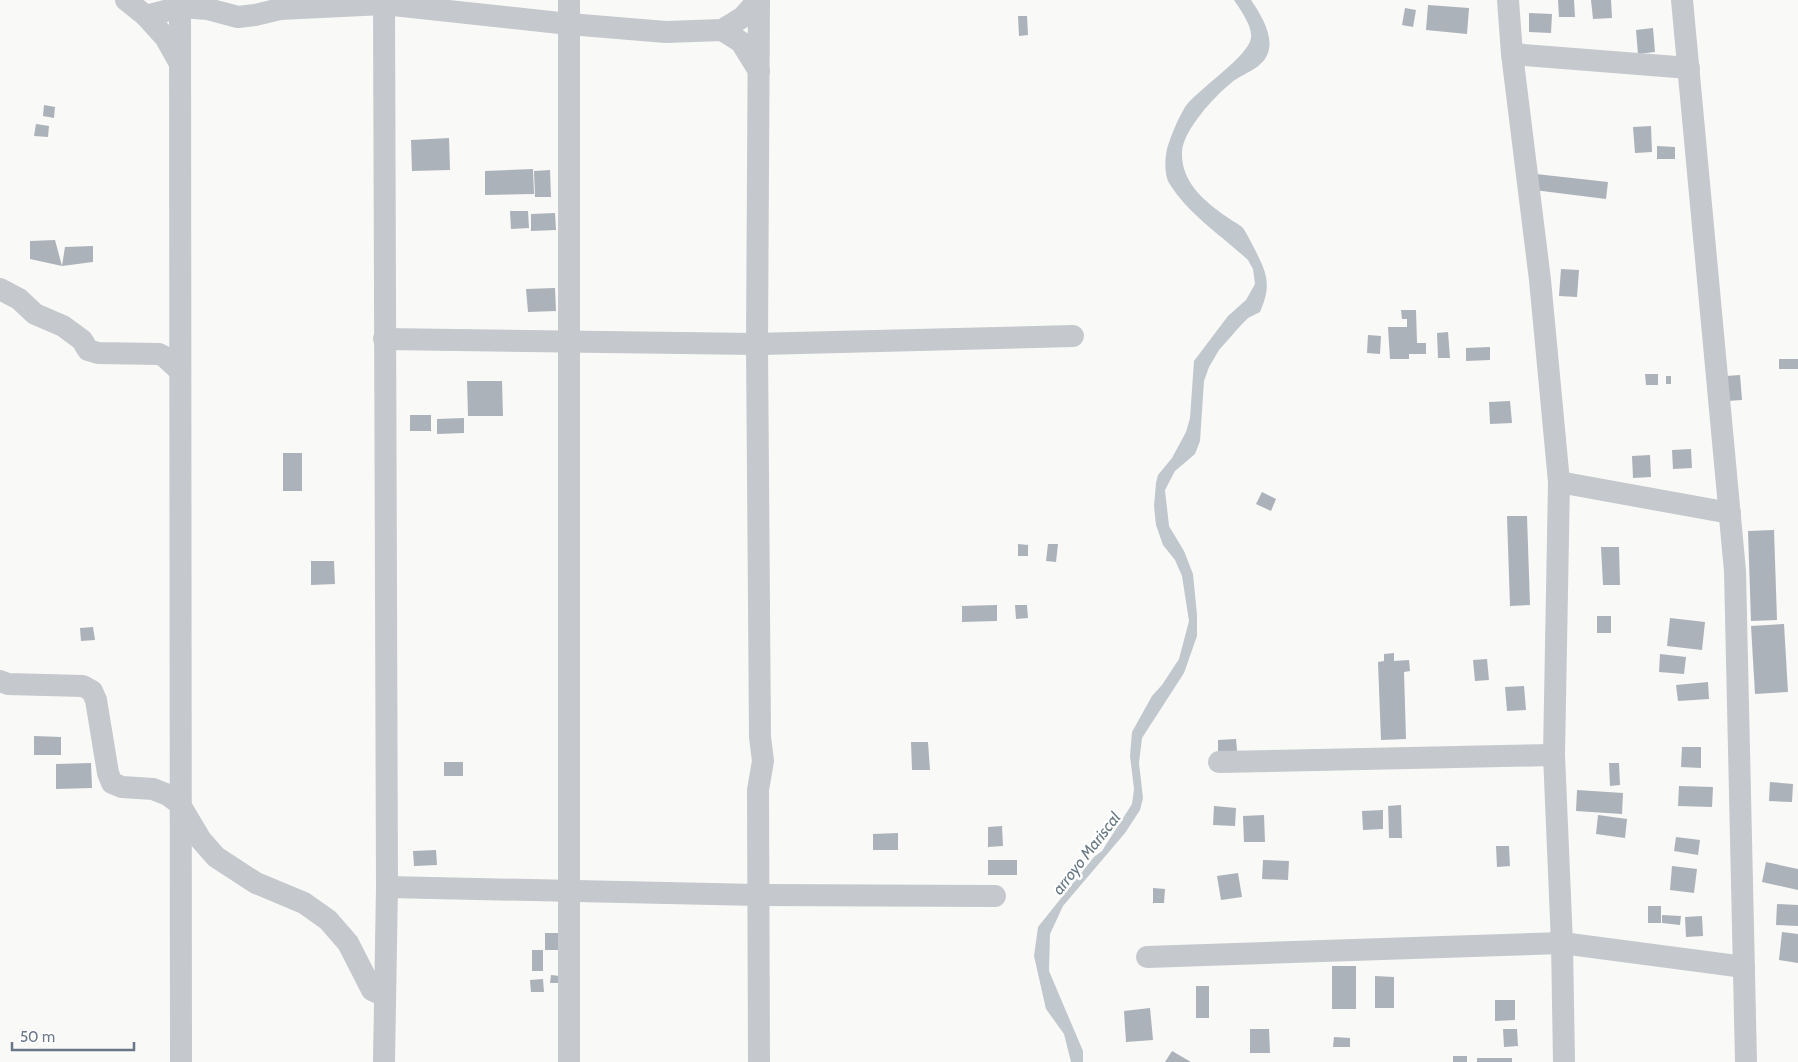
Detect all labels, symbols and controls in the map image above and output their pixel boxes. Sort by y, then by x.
water label: arroyo Mariscal [1048,808,1125,898]
scale bar [12,1020,135,1052]
text: 50 m [20,1028,55,1046]

